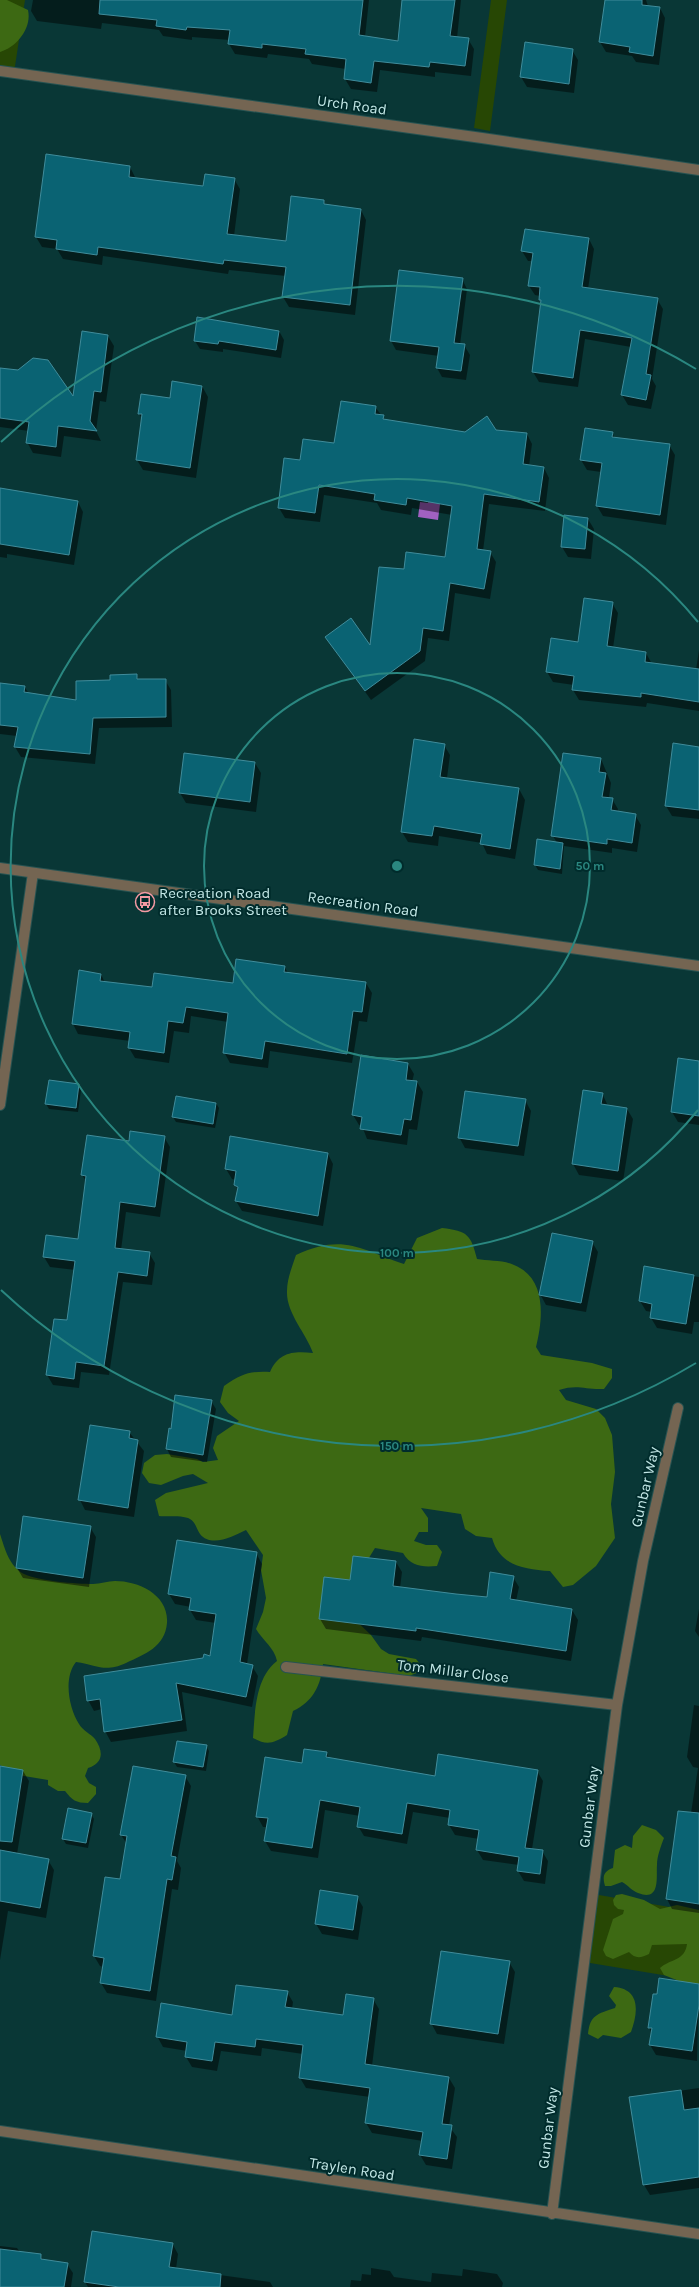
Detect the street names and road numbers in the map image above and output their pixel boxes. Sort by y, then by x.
street label: Urch Road [316,91,388,119]
street label: Recreation Road [307,887,419,921]
street label: Gunbar Way [627,1445,663,1529]
street label: Tom Millar Close [396,1655,510,1687]
street label: Gunbar Way [575,1765,603,1849]
street label: Gunbar Way [534,2086,562,2170]
street label: Traylen Road [308,2153,396,2185]

